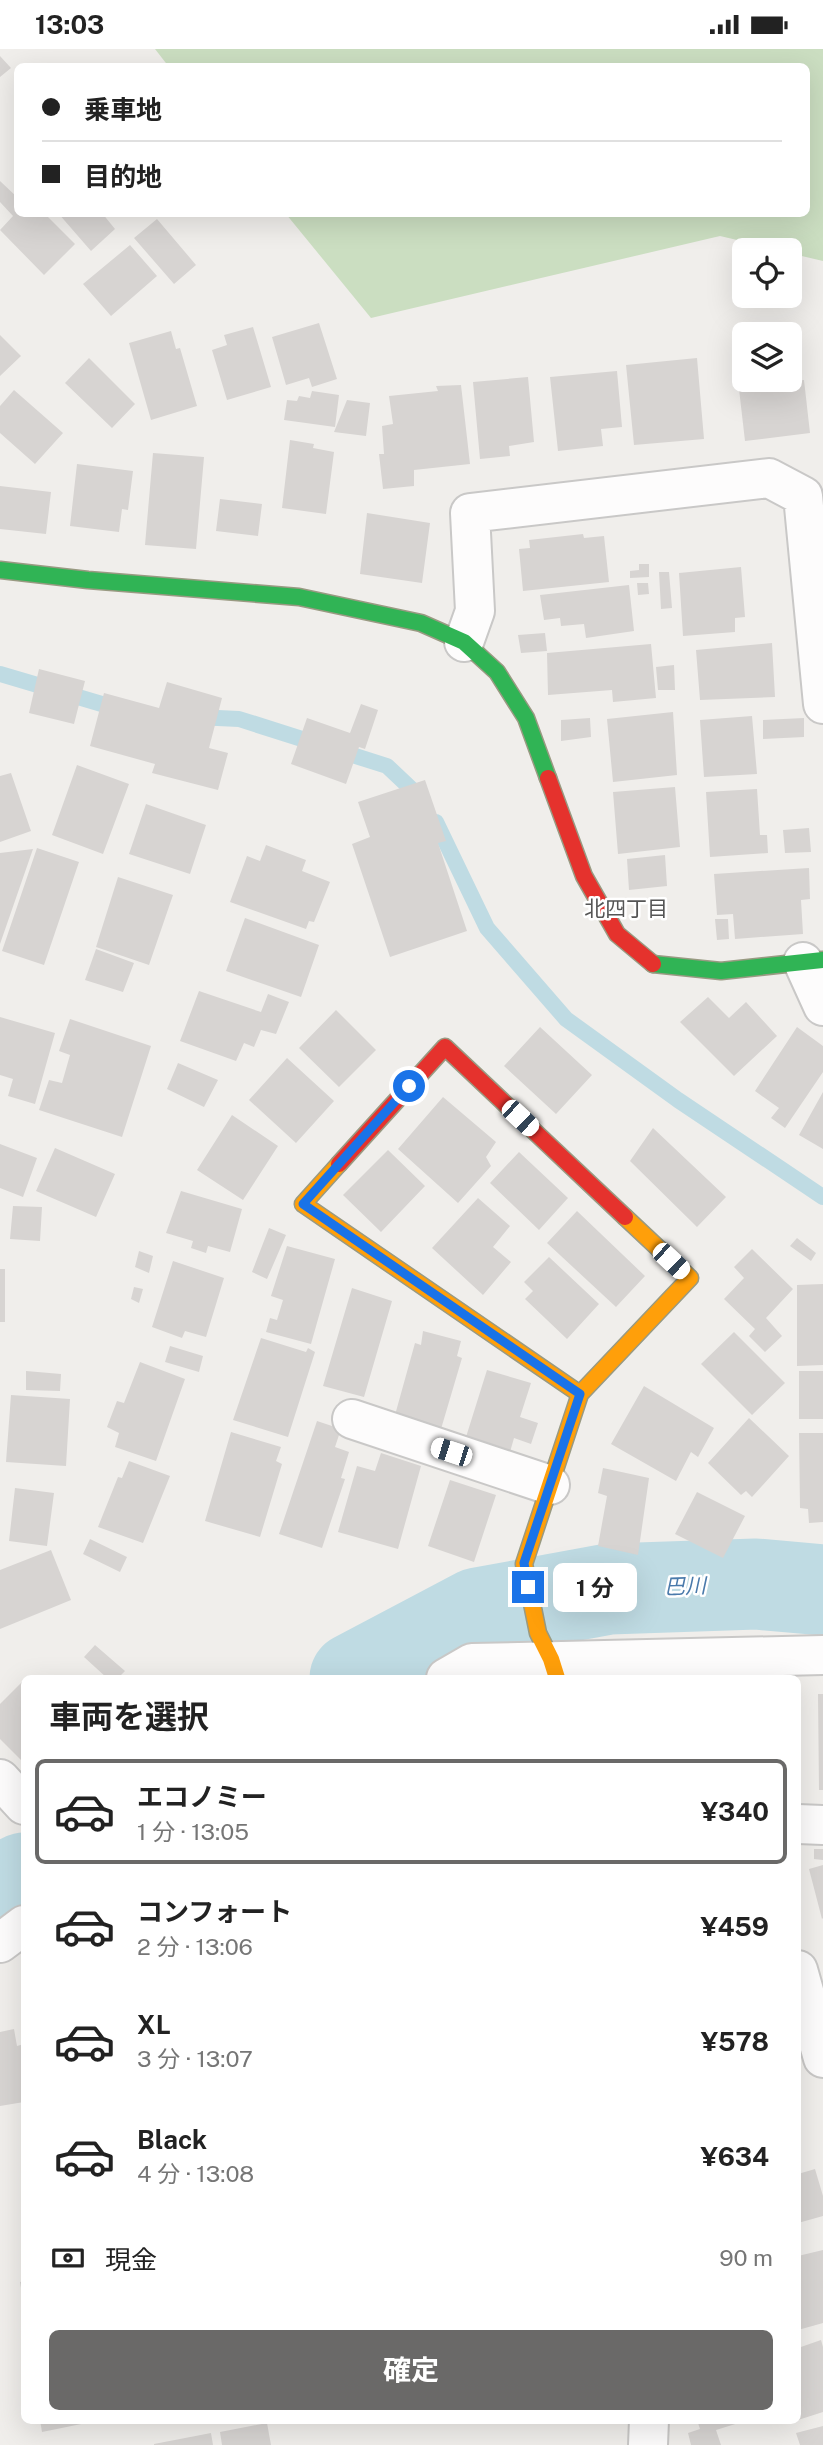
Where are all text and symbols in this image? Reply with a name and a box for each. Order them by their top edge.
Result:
text: 13:03 [35,9,104,40]
text: 乗車地 [84,94,162,125]
text: 目的地 [84,161,162,192]
map controls [732,238,802,392]
button: locate [732,238,802,308]
button: layers [732,322,802,392]
district label: 北四丁目 [584,896,668,921]
route start [393,1070,425,1102]
car [498,1096,543,1140]
car [649,1239,694,1283]
car [428,1436,475,1468]
callout: 1 分 [552,1563,636,1611]
route end [512,1571,544,1603]
water label: 巴川 [664,1573,708,1599]
text: 1 分 [576,1574,614,1601]
text: 車両を選択 [49,1698,209,1735]
icon: car [53,1780,116,1843]
text: エコノミー [137,1781,267,1812]
text: ¥340 [701,1796,769,1827]
text: 1 分 · 13:05 [137,1818,249,1845]
icon: car [53,1895,116,1958]
text: コンフォート [137,1896,292,1927]
text: ¥459 [700,1911,769,1942]
text: 2 分 · 13:06 [137,1933,253,1960]
text: XL [137,2009,171,2040]
icon: car [53,2010,116,2073]
text: ¥578 [701,2026,769,2057]
text: 3 分 · 13:07 [137,2045,253,2072]
text: Black [137,2124,207,2155]
icon: car [53,2125,116,2188]
text: ¥634 [701,2141,769,2172]
text: 4 分 · 13:08 [137,2160,254,2187]
icon: cash [49,2239,87,2277]
text: 現金 [105,2244,157,2275]
text: 90 m [719,2244,773,2271]
button: 確定 [49,2330,773,2410]

